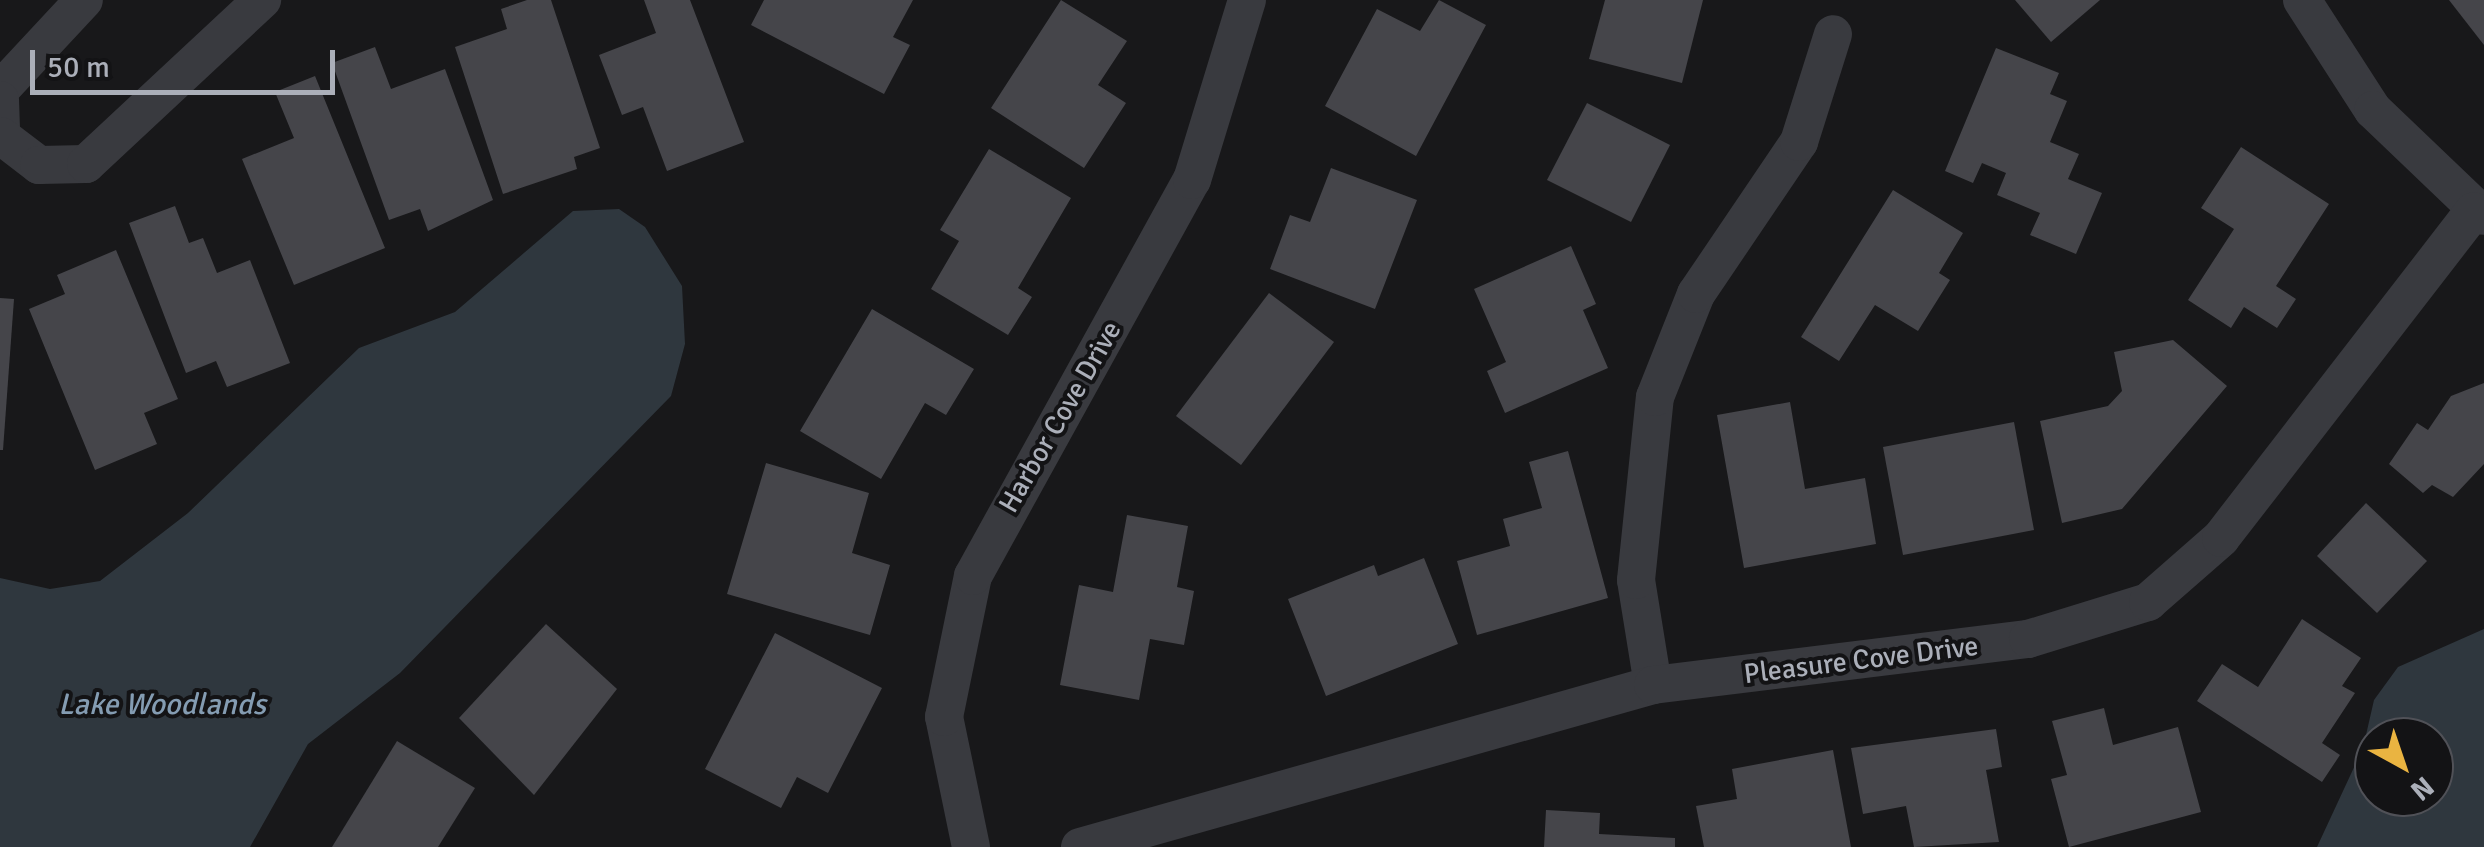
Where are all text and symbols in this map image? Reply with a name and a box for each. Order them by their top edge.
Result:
scale bar [35,30,340,92]
text: 50 m [47,49,110,86]
street label: Harbor Cove Drive [992,315,1128,519]
street label: Pleasure Cove Drive [1742,629,1980,691]
water label: Lake Woodlands [58,687,266,723]
north arrow [2354,717,2454,817]
text: N [2404,769,2440,808]

